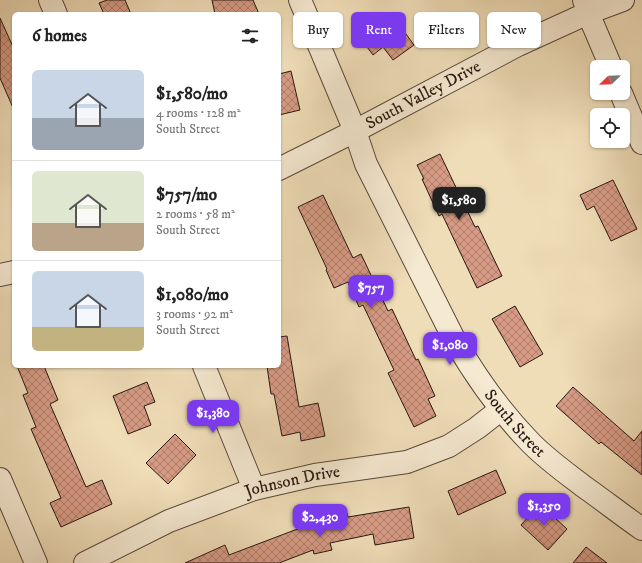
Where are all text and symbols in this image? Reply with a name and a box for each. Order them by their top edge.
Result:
chip: Buy [293,12,343,48]
chip: Rent [351,12,406,48]
chip: Filters [414,12,479,48]
chip: New [487,12,541,48]
text: 6 homes [32,25,87,47]
icon: filters [239,25,261,47]
street label: South Valley Drive [362,56,485,134]
north arrow [590,60,630,100]
map controls [590,60,630,148]
text: $1,580/mo [156,83,228,105]
icon: home [64,86,112,134]
text: 4 rooms · 128 m² [156,105,241,121]
button: locate [590,108,630,148]
text: South Street [156,121,220,137]
text: $757/mo [156,184,217,206]
icon: home [64,187,112,235]
pin: $1,580 [426,187,492,221]
text: $1,580 [441,192,477,208]
text: 2 rooms · 58 m² [156,206,235,222]
text: South Street [156,222,220,238]
pin: $757 [347,275,395,309]
text: $757 [357,280,385,296]
text: $1,080/mo [156,284,229,306]
icon: home [64,287,112,335]
text: 3 rooms · 92 m² [156,306,233,322]
text: South Street [156,322,220,338]
pin: $1,080 [417,332,483,366]
text: $1,080 [432,337,468,353]
street label: South Street [479,385,551,463]
pin: $1,380 [180,400,246,434]
text: $1,380 [196,405,230,421]
street label: Johnson Drive [240,461,341,503]
pin: $1,350 [511,493,577,527]
text: $1,350 [527,498,561,514]
pin: $2,430 [287,504,353,538]
text: $2,430 [302,509,338,525]

